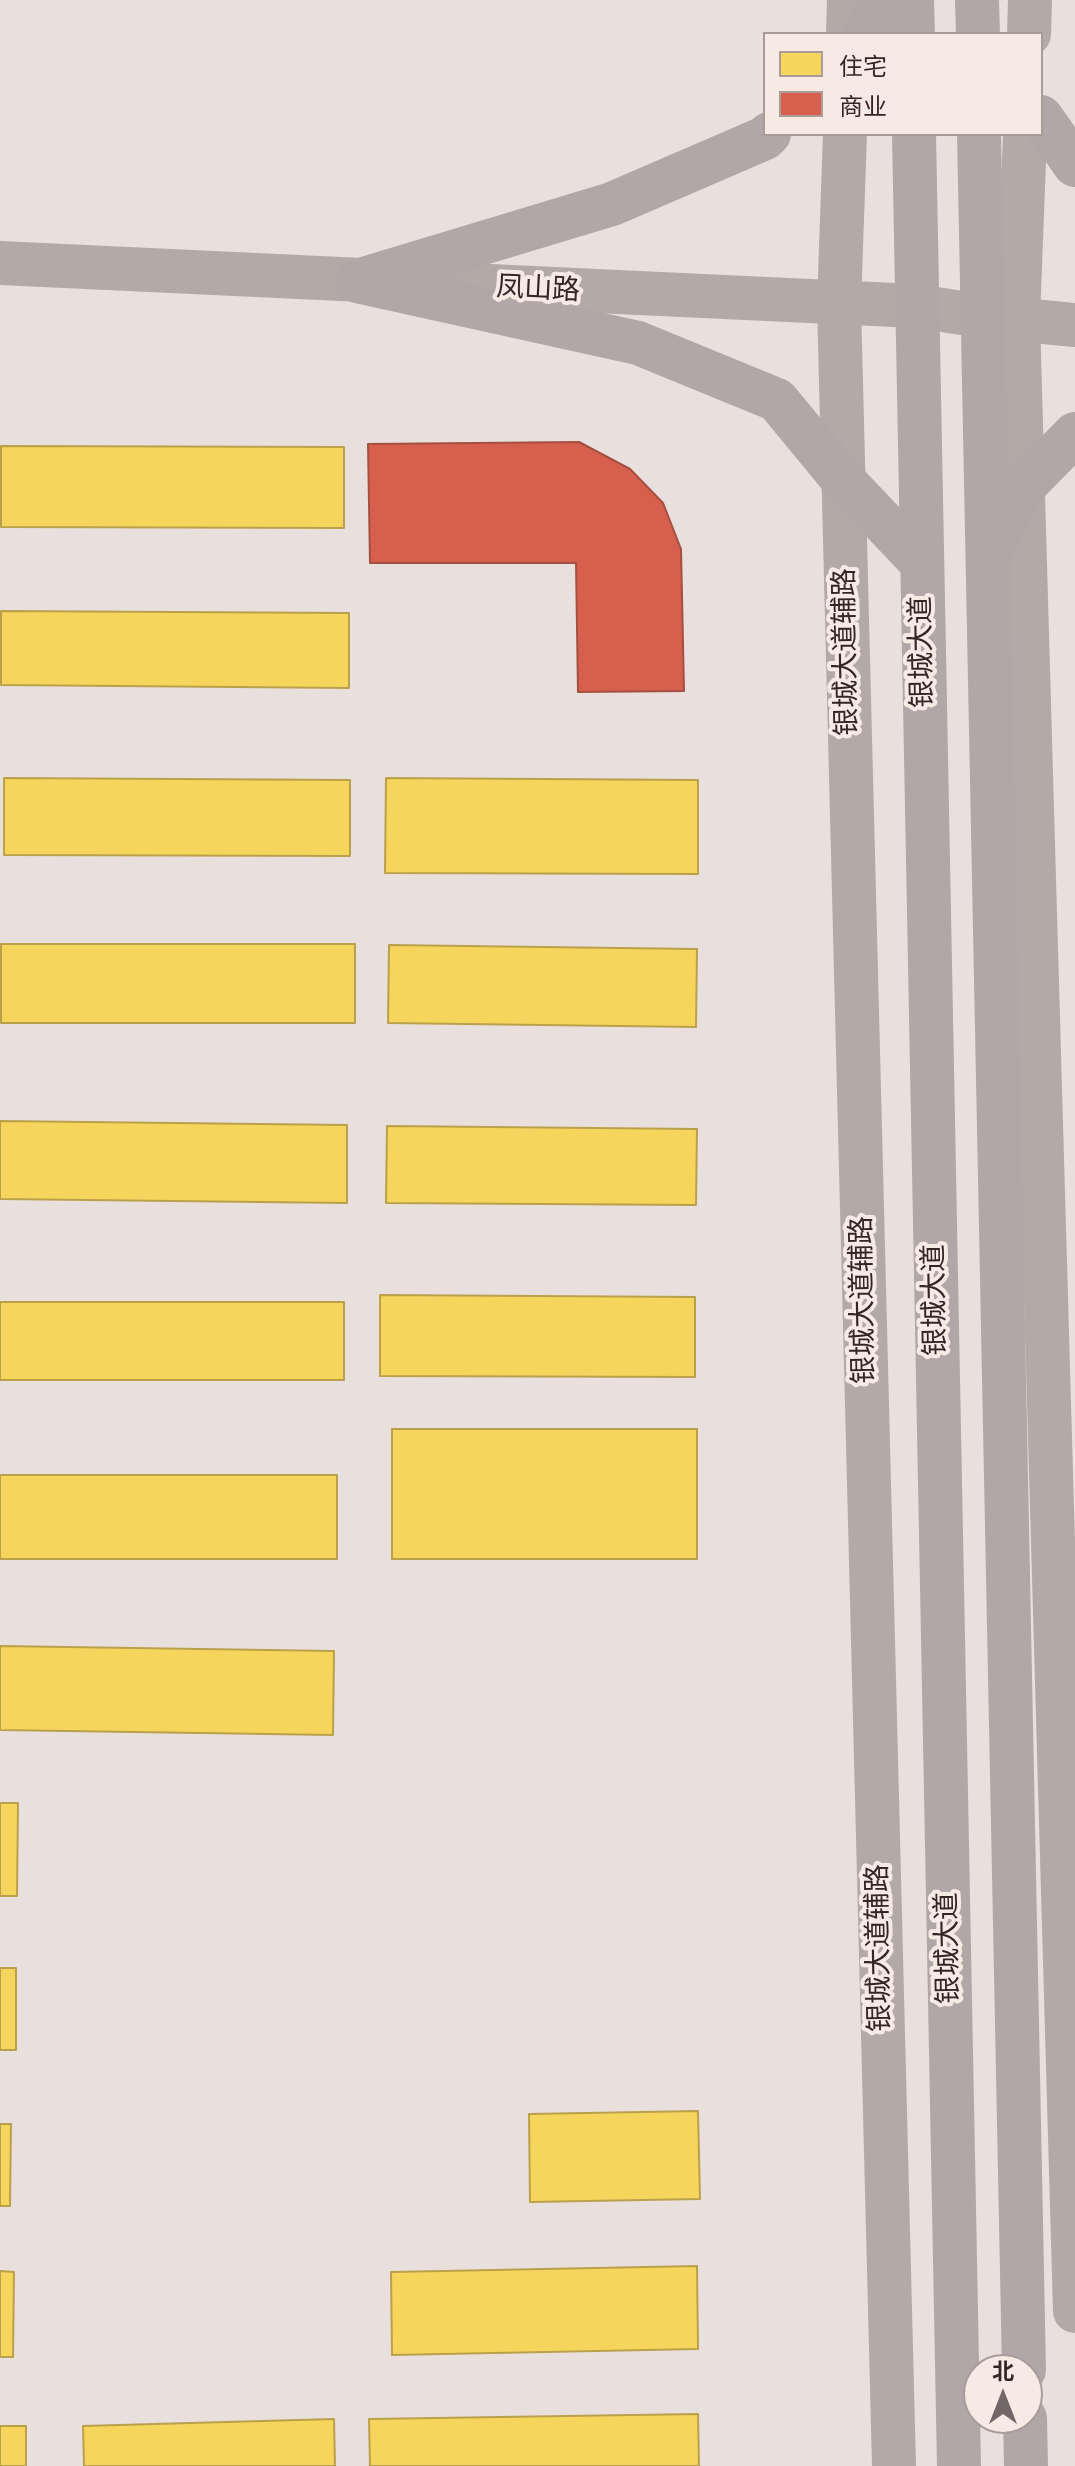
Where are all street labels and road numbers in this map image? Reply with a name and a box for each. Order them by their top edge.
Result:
street label: 凤山路 [495,271,581,309]
street label: 银城大道辅路 [829,568,865,736]
street label: 银城大道 [905,596,941,708]
street label: 银城大道辅路 [846,1216,882,1384]
street label: 银城大道 [918,1244,954,1356]
street label: 银城大道辅路 [862,1864,898,2032]
street label: 银城大道 [931,1892,967,2004]

